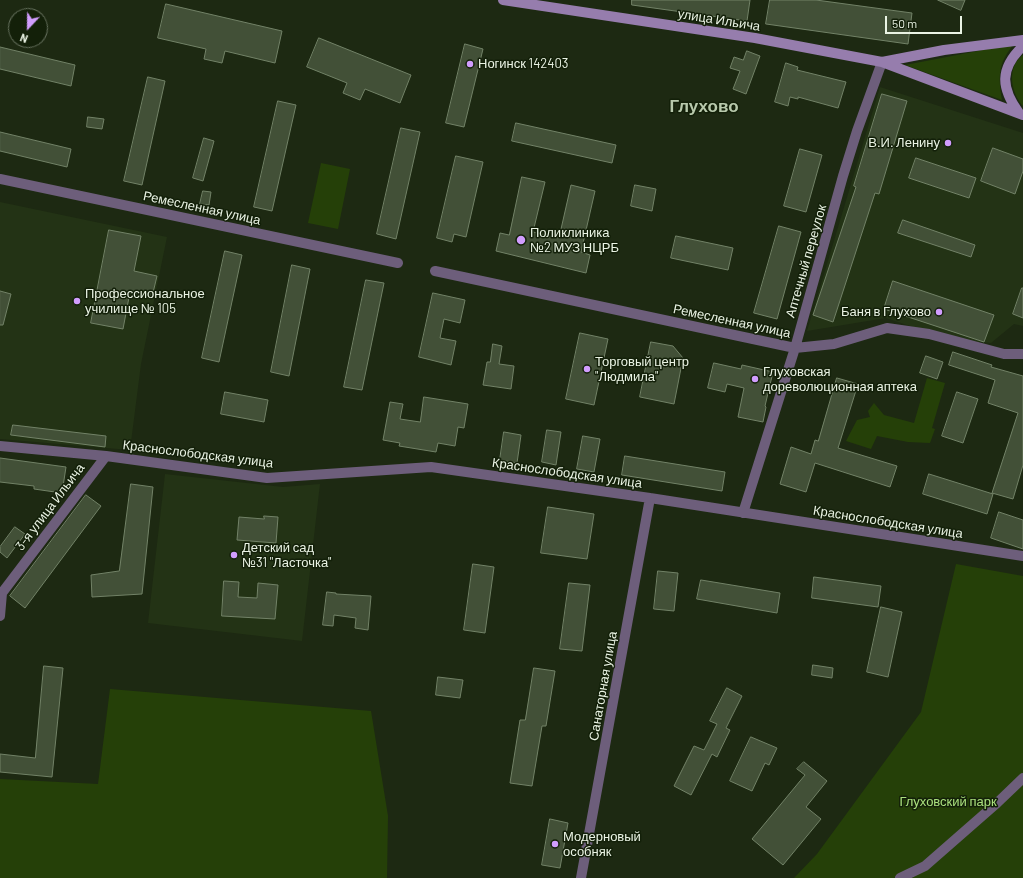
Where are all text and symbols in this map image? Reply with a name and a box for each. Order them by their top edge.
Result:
street label: улица Ильича [677,6,761,34]
north arrow [8,8,48,48]
scale bar [887,8,964,34]
text: 50 m [892,16,917,30]
text: N [18,31,30,46]
place label: Ногинск 142403 [478,56,568,72]
marker: Ногинск 142403 [465,59,475,69]
district label: Глухово [669,96,739,116]
place label: В.И. Ленину [868,135,940,151]
marker: В.И. Ленину [943,138,953,148]
street label: Ремесленная улица [142,188,262,228]
street label: Аптечный переулок [782,203,830,319]
place label: Поликлиника №2 МУЗ НЦРБ [530,225,619,256]
marker: Поликлиника №2 МУЗ НЦРБ [515,234,527,246]
place label: Профессиональное училище № 105 [85,286,205,317]
marker: Профессиональное училище № 105 [72,296,82,306]
street label: Ремесленная улица [672,301,792,341]
place label: Баня в Глухово [841,304,931,320]
marker: Баня в Глухово [934,307,944,317]
place label: Торговый центр "Людмила" [595,354,689,385]
marker: Торговый центр "Людмила" [582,364,592,374]
place label: Глуховская дореволюционная аптека [763,364,917,395]
marker: Глуховская дореволюционная аптека [750,374,760,384]
street label: Краснослободская улица [122,437,274,471]
street label: Краснослободская улица [491,455,643,491]
street label: 3-я улица Ильича [12,460,88,554]
street label: Краснослободская улица [812,502,964,542]
place label: Детский сад №31 "Ласточка" [242,540,332,571]
marker: Детский сад №31 "Ласточка" [229,550,239,560]
street label: Санаторная улица [586,630,620,742]
park label: Глуховский парк [899,794,997,810]
place label: Модерновый особняк [563,829,641,860]
marker: Модерновый особняк [550,839,560,849]

